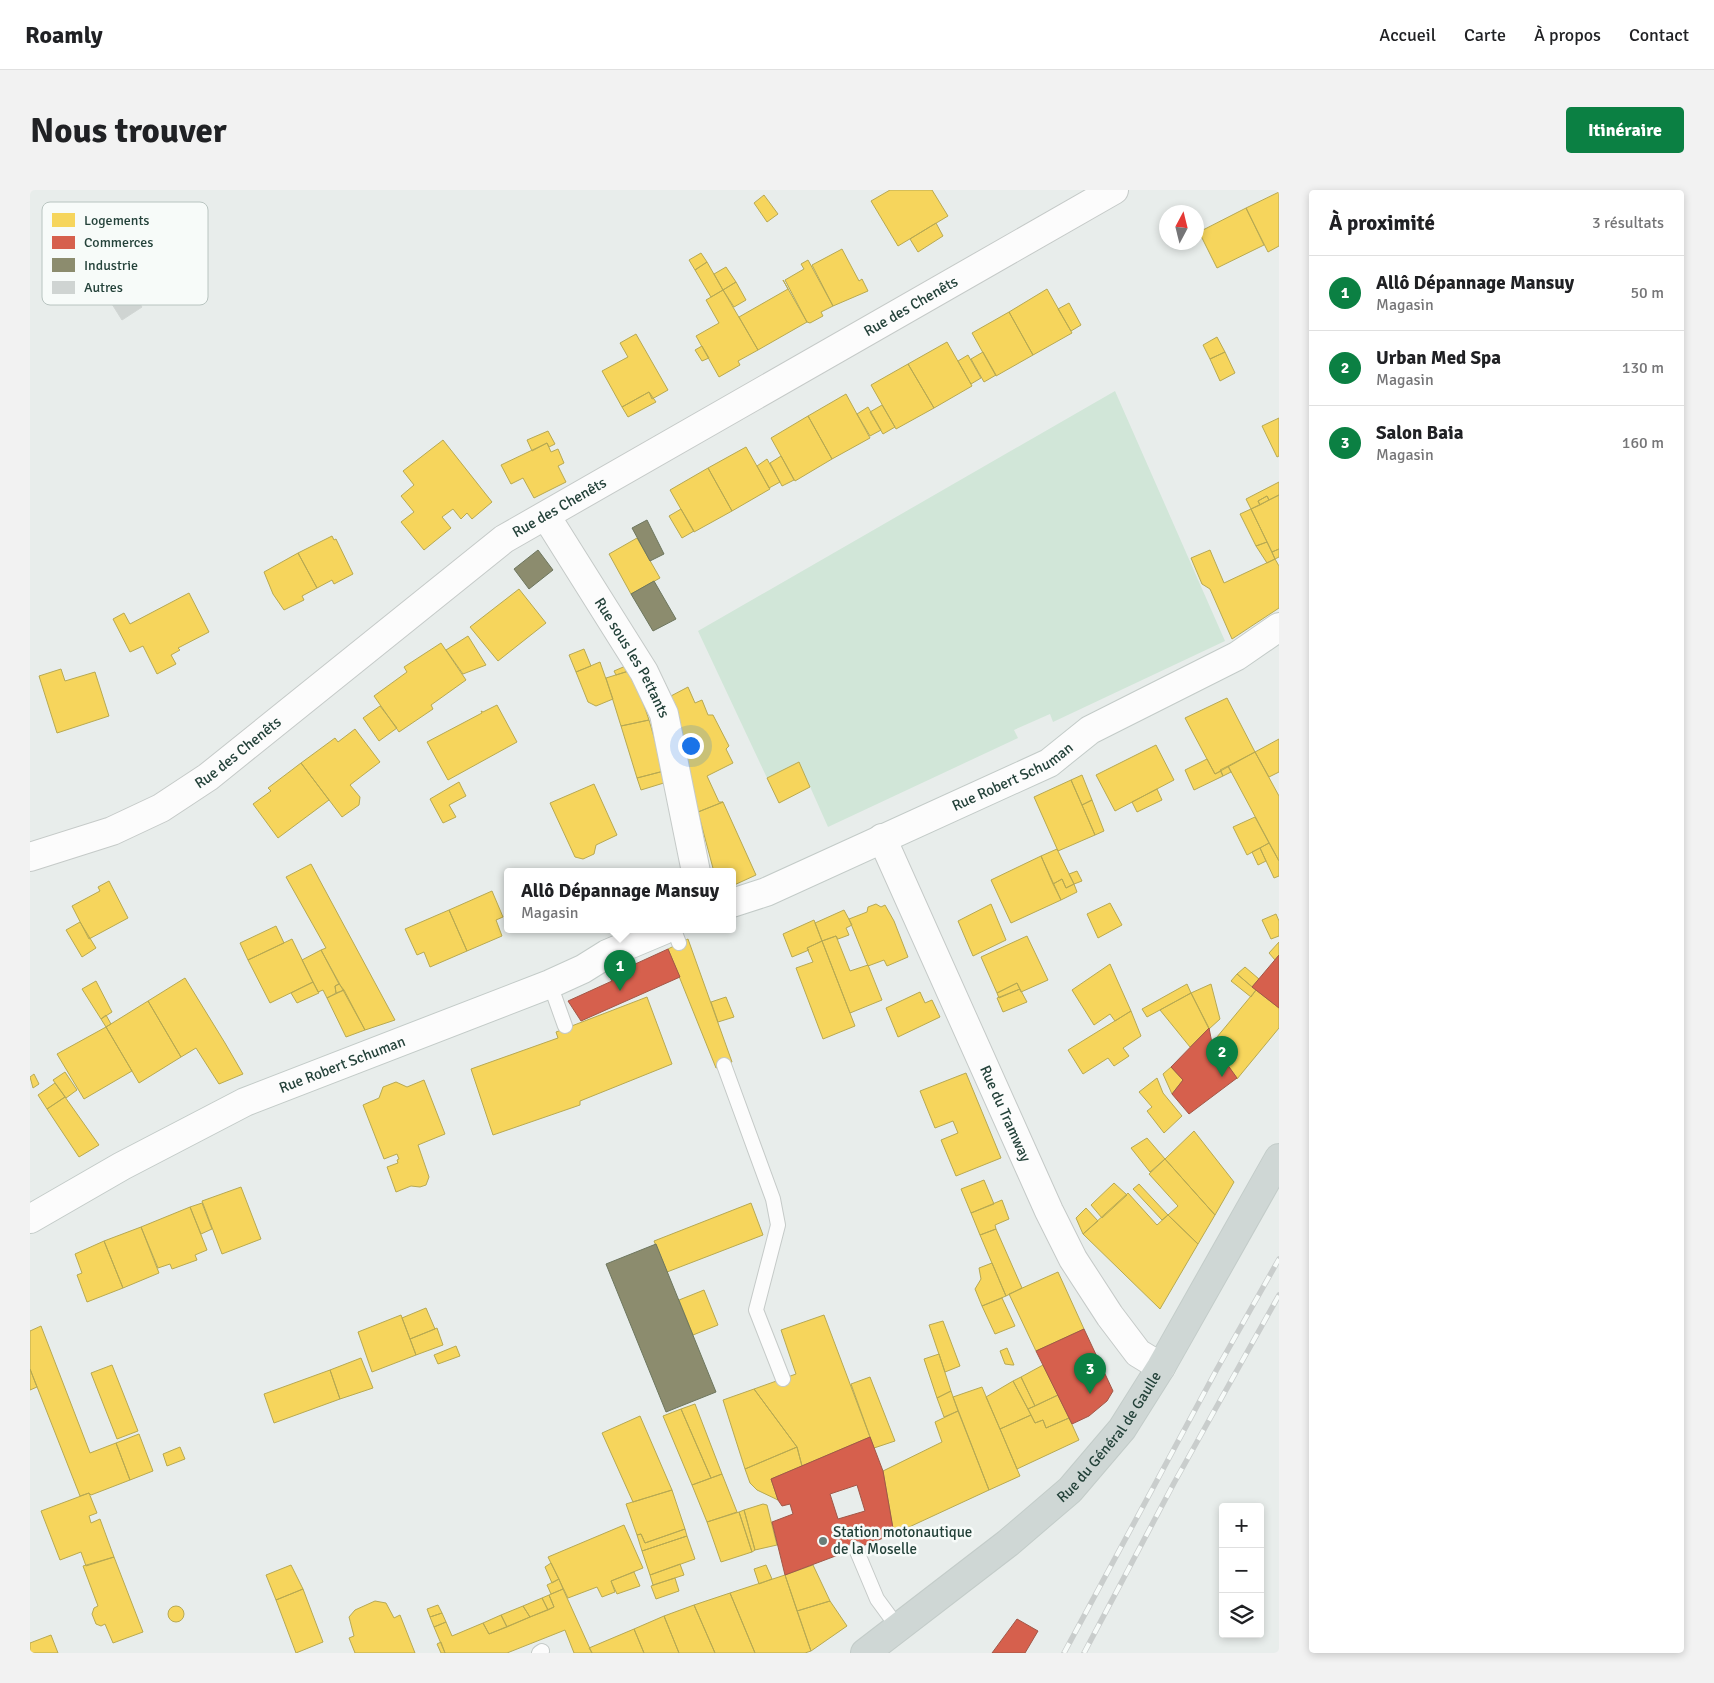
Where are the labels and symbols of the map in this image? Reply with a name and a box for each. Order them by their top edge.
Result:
legend [42,202,208,305]
north arrow [1159,205,1204,250]
text: Logements [84,212,149,229]
text: Commerces [84,234,154,251]
text: Industrie [84,257,138,274]
street label: Rue des Chenêts [861,272,961,340]
text: Autres [84,279,123,296]
street label: Rue des Chenêts [509,473,610,541]
street label: Rue sous les Pettants [591,594,674,721]
street label: Rue des Chenêts [191,713,285,792]
your location [678,733,704,759]
street label: Rue Robert Schuman [949,738,1077,815]
pin: 1 [604,950,636,991]
street label: Rue Robert Schuman [277,1032,408,1097]
pin: 2 [1206,1036,1238,1077]
street label: Rue du Tramway [976,1063,1035,1165]
pin: 3 [1074,1353,1106,1394]
street label: Rue du Général de Gaulle [1053,1368,1165,1506]
place label: Station motonautique de la Moselle [833,1523,972,1558]
marker: Station motonautique de la Moselle [817,1535,829,1547]

